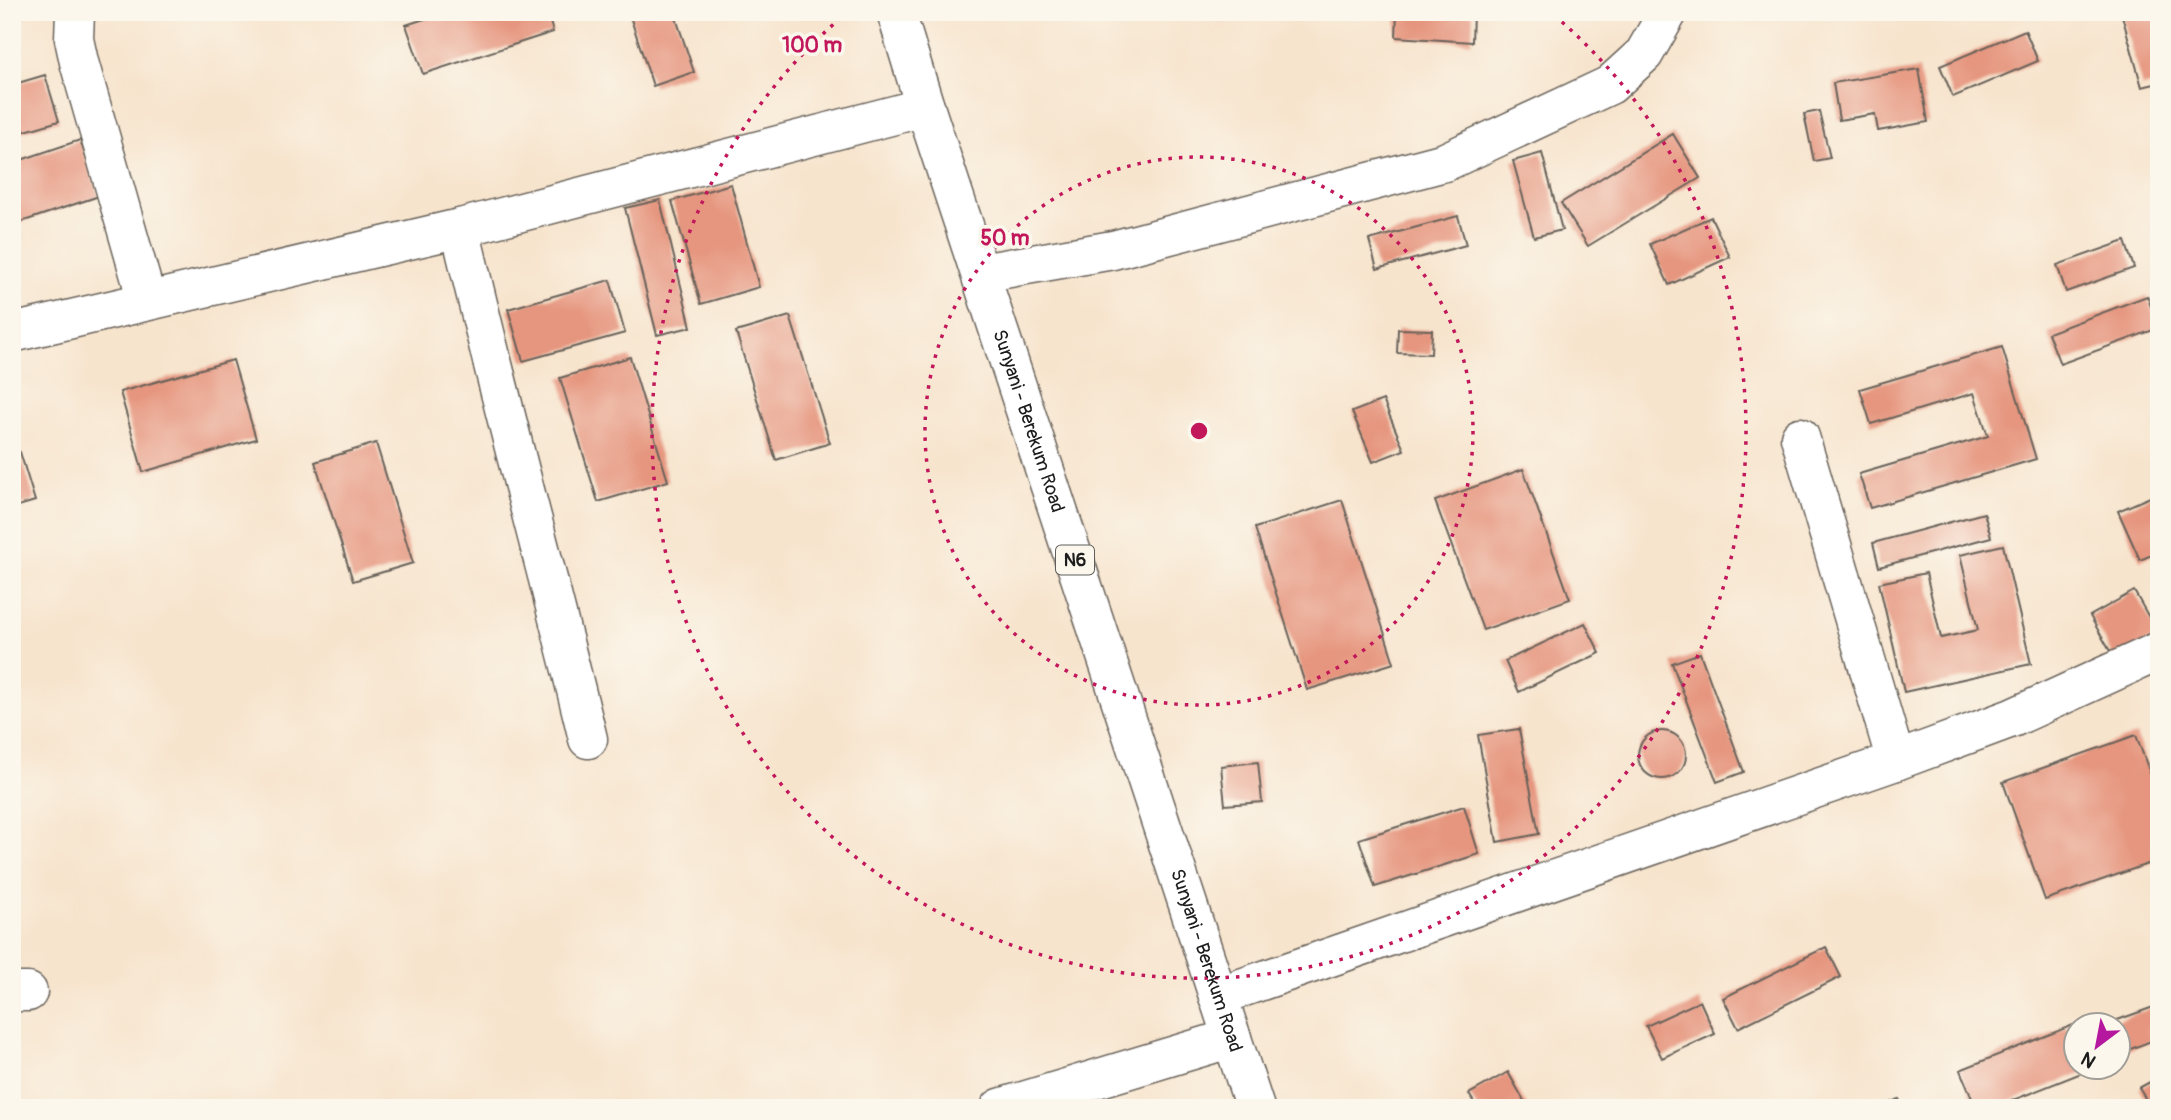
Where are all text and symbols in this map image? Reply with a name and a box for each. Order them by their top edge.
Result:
text: 100 m [782,32,842,59]
text: 50 m [981,225,1030,252]
street label: Sunyani - Berekum Road [987,327,1070,516]
centre of rings [1187,419,1211,443]
road number: N6 [1056,546,1094,574]
street label: Sunyani - Berekum Road [1165,866,1248,1055]
north arrow [2062,1012,2132,1082]
text: N [2077,1046,2100,1073]

